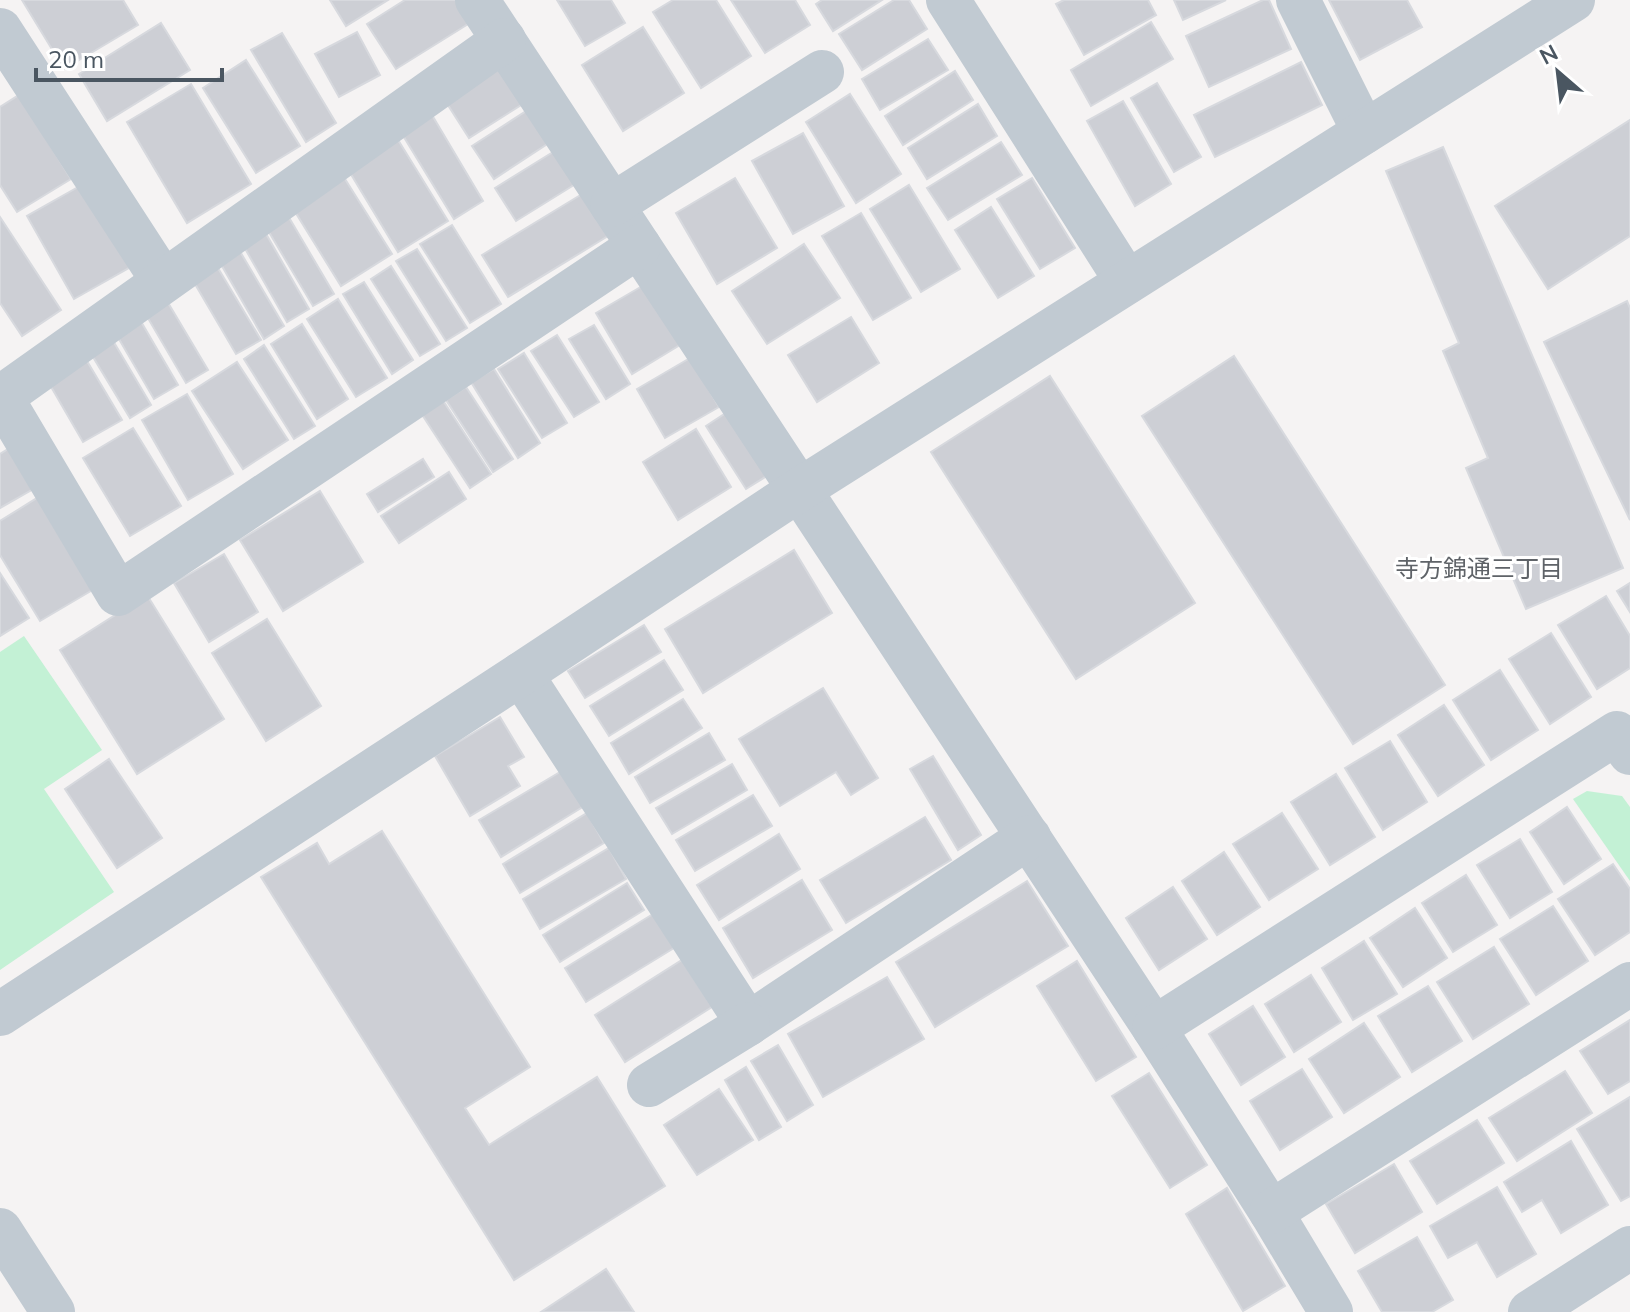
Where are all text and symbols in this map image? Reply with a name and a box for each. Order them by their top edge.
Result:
scale bar [36,32,222,82]
north arrow [1518,32,1598,112]
text: N [1535,38,1563,71]
text: 20 m [48,44,104,74]
district label: 寺方錦通三丁目 [1395,553,1563,583]

